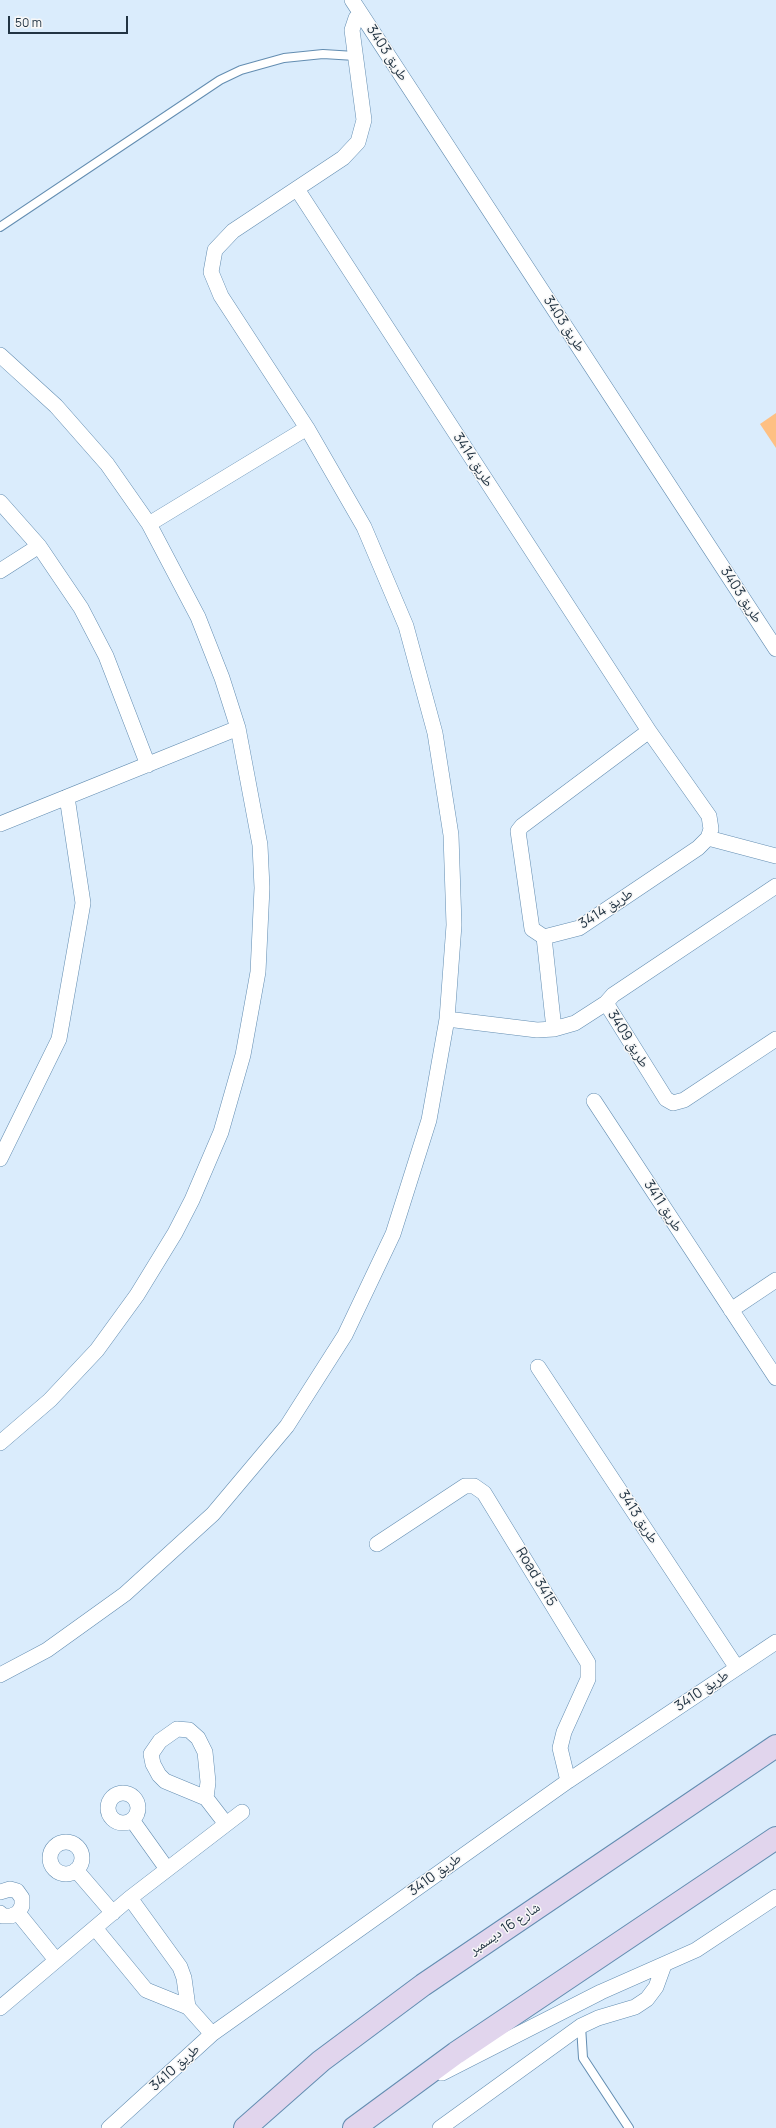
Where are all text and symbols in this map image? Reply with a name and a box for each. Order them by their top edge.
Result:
scale bar [10,8,130,34]
text: 50 m [15,14,42,31]
street label: طريق 3403 [363,22,411,84]
street label: طريق 3403 [540,293,588,355]
street label: طريق 3414 [449,430,497,490]
street label: طريق 3403 [717,564,765,626]
street label: طريق 3414 [576,885,636,933]
street label: طريق 3409 [604,1007,652,1071]
street label: طريق 3411 [640,1177,686,1235]
street label: طريق 3413 [614,1487,662,1547]
street label: Road 3415 [512,1545,560,1609]
street label: طريق 3410 [672,1667,732,1715]
street label: طريق 3410 [405,1850,465,1900]
street label: شارع 16 ديسمبر [466,1899,544,1959]
street label: طريق 3410 [147,2041,203,2095]

